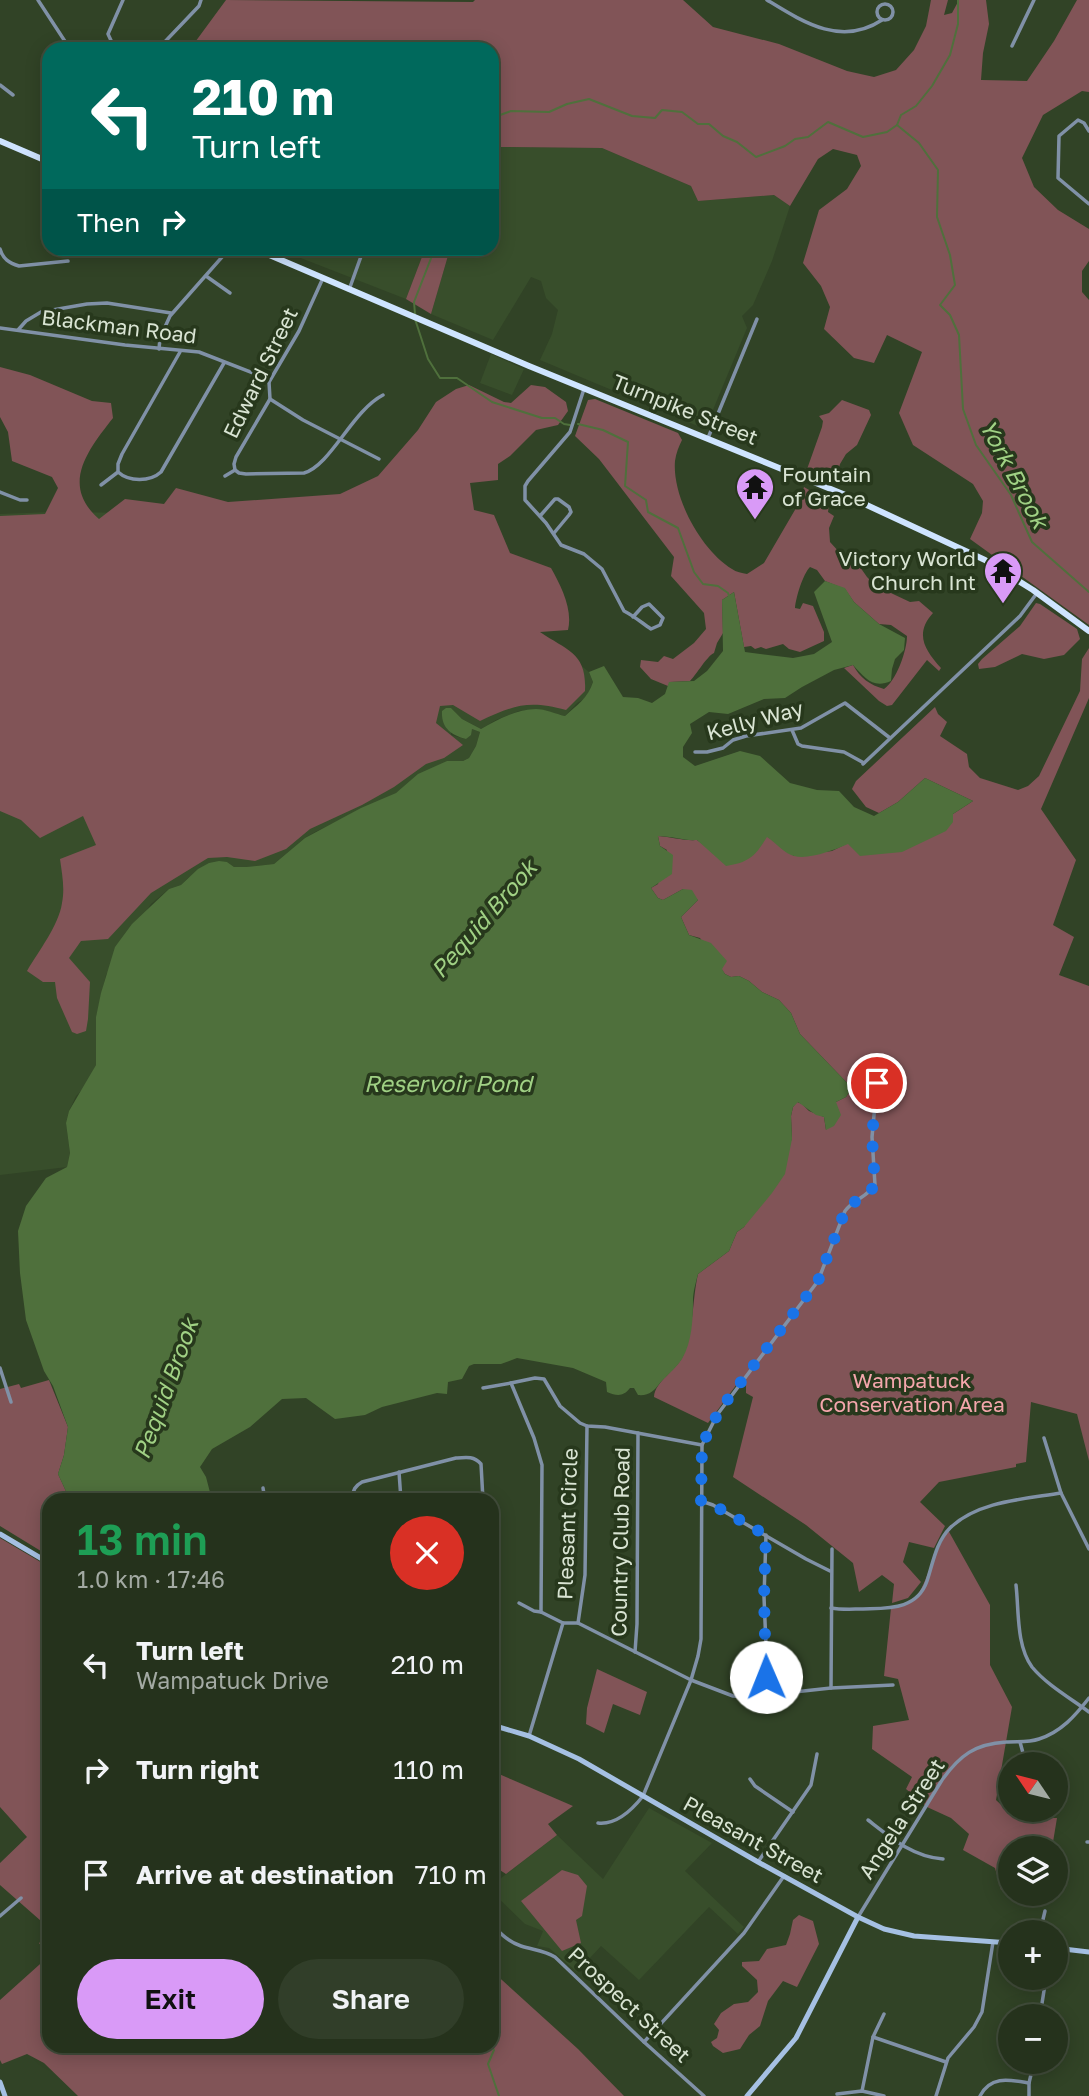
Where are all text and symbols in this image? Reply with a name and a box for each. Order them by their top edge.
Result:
text: 210 m [192,67,334,126]
icon: left [77,70,168,161]
text: Turn left [192,127,321,165]
icon: right [154,203,192,241]
text: Then [77,207,140,238]
street label: Edward Street [217,303,303,442]
street label: Blackman Road [40,304,198,348]
street label: Turnpike Street [609,368,762,450]
water label: York Brook [975,414,1056,534]
place label: Fountain of Grace [782,461,871,511]
temple icon: Fountain of Grace [734,466,776,521]
place label: Victory World Church Int [838,545,976,595]
temple icon: Victory World Church Int [982,550,1024,605]
street label: Kelly Way [704,695,806,745]
water label: Pequid Brook [424,852,543,983]
pin [847,1053,907,1113]
icon: arrive [858,1064,896,1102]
water label: Reservoir Pond [364,1069,535,1097]
water label: Pequid Brook [127,1313,204,1463]
park label: Wampatuck Conservation Area [819,1367,1005,1417]
street label: Country Club Road [605,1447,635,1637]
street label: Pleasant Circle [551,1448,583,1600]
text: 13 min [77,1514,208,1564]
button: close [390,1516,464,1590]
text: 1.0 km · 17:46 [77,1565,225,1593]
text: Turn left [136,1635,244,1666]
position arrow [729,1640,803,1714]
icon: left [77,1646,115,1684]
text: 210 m [391,1649,464,1680]
text: Wampatuck Drive [136,1666,329,1694]
icon: right [77,1751,115,1789]
north arrow [998,1752,1068,1822]
map controls [998,1752,1068,2074]
street label: Angela Street [853,1753,950,1883]
text: Turn right [136,1754,259,1785]
text: 110 m [393,1754,464,1785]
street label: Pleasant Street [679,1790,828,1888]
button: layers [998,1836,1068,1906]
icon: arrive [77,1856,115,1894]
text: Arrive at destination [136,1859,394,1890]
text: 710 m [415,1859,487,1890]
button: + [998,1920,1068,1990]
street label: Prospect Street [563,1941,696,2068]
button: Exit [77,1959,264,2039]
button: Share [278,1959,464,2039]
button: − [998,2004,1068,2074]

